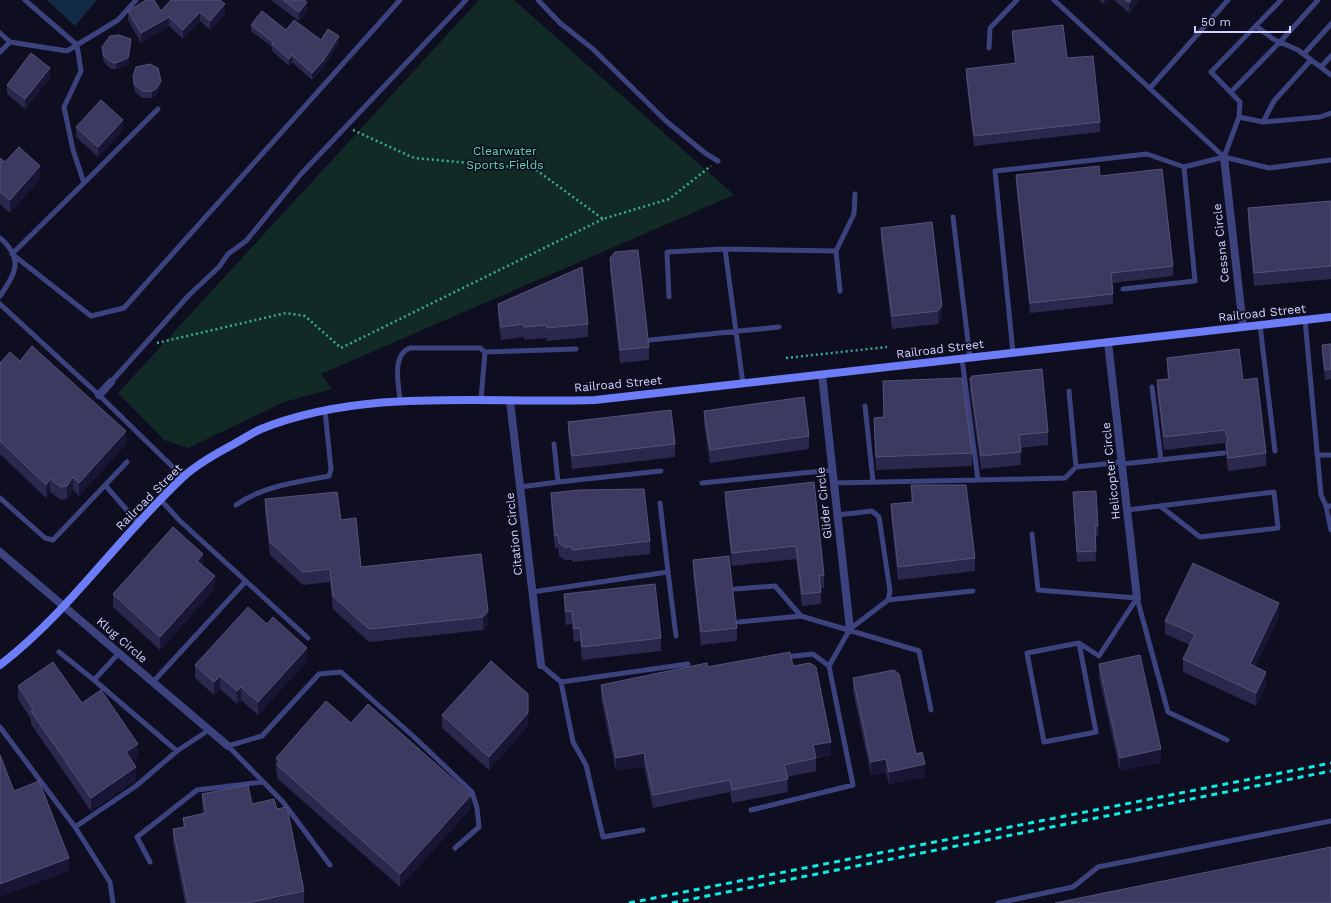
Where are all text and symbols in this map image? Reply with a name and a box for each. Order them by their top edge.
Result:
scale bar [1195,8,1290,34]
text: 50 m [1201,15,1231,29]
park label: Clearwater Sports Fields [466,144,544,172]
street label: Cessna Circle [1210,203,1232,283]
street label: Railroad Street [1217,301,1307,325]
street label: Railroad Street [895,337,985,361]
street label: Railroad Street [574,373,662,395]
street label: Helicopter Circle [1099,421,1123,520]
street label: Railroad Street [113,461,185,533]
street label: Glider Circle [813,466,835,540]
street label: Citation Circle [503,492,525,576]
street label: Klug Circle [94,614,150,666]

